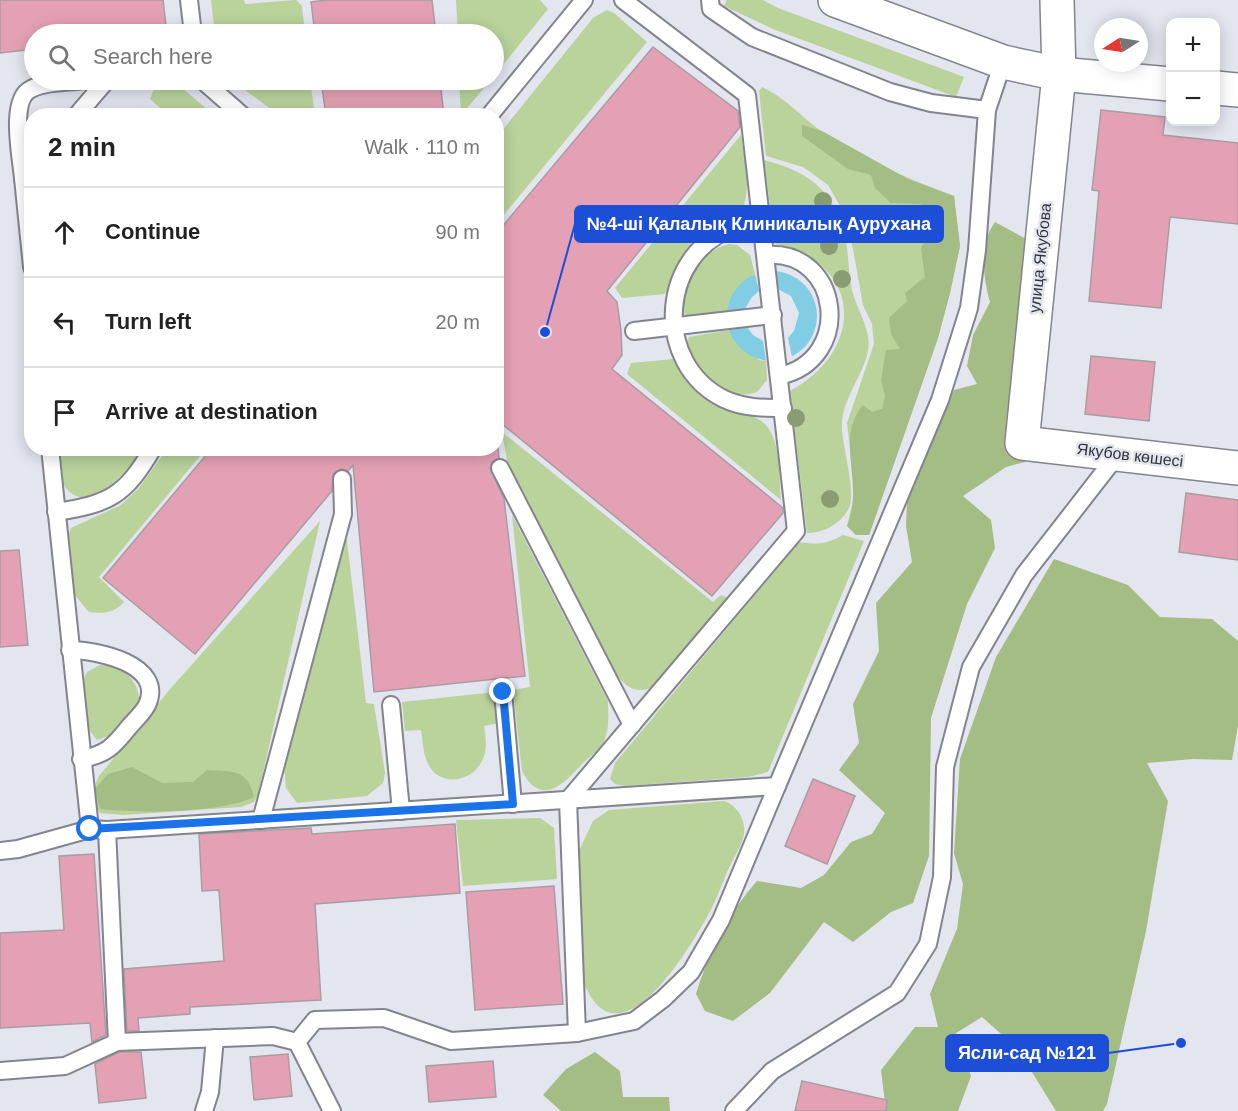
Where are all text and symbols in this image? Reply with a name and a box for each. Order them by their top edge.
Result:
north arrow [1094,18,1148,72]
map controls [1166,18,1220,126]
button: + [1166,18,1220,72]
search box [24,24,504,90]
icon: search [45,41,78,74]
text: Search here [93,44,213,69]
button: − [1166,72,1220,126]
text: 2 min [48,132,116,162]
text: Walk · 110 m [364,136,480,158]
street label: улица Якубова [1026,202,1054,314]
callout: №4-ші Қалалық Клиникалық Аурухана [575,206,943,242]
text: №4-ші Қалалық Клиникалық Аурухана [587,214,932,234]
icon: ahead [48,216,81,249]
text: Continue [105,219,200,244]
text: 90 m [436,221,480,243]
icon: left [48,306,81,339]
text: Turn left [105,309,191,334]
text: 20 m [436,311,480,333]
icon: arrive [48,396,81,429]
text: Arrive at destination [105,399,318,424]
street label: Якубов көшесі [1076,440,1184,470]
route end [489,678,515,704]
route start [76,815,102,841]
callout: Ясли-сад №121 [946,1035,1108,1071]
text: Ясли-сад №121 [958,1043,1096,1063]

